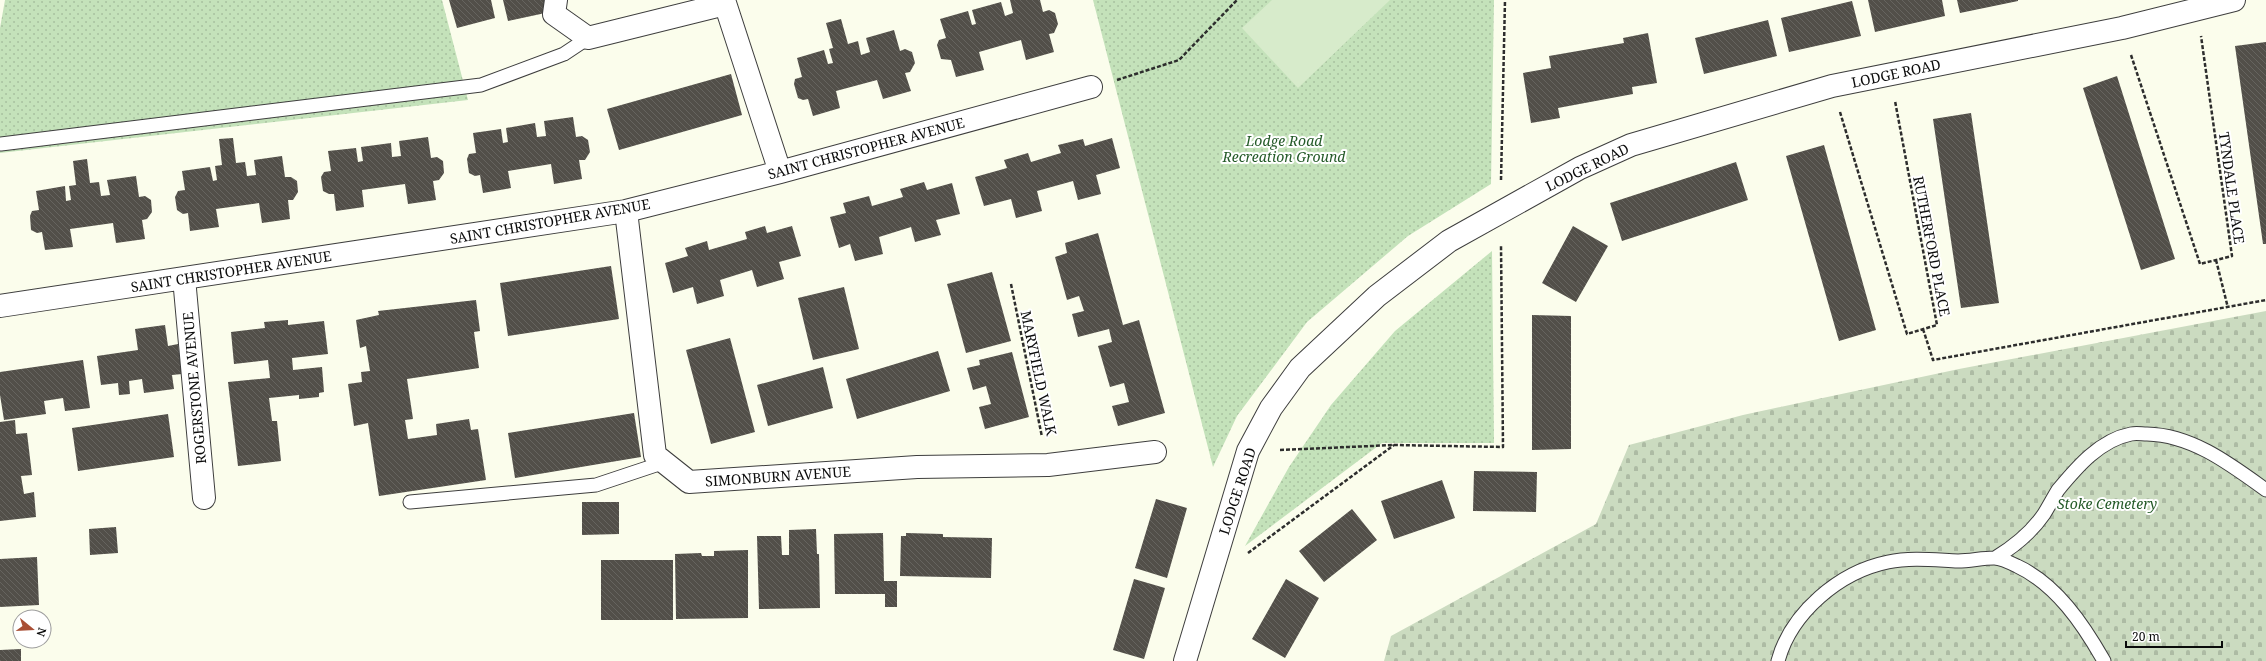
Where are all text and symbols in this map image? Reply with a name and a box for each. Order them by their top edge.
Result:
street label: LODGE ROAD [1850,54,1942,92]
street label: SAINT CHRISTOPHER AVENUE [766,113,967,183]
park label: Lodge Road Recreation Ground [1222,131,1346,166]
street label: TYNDALE PLACE [2215,131,2249,246]
street label: LODGE ROAD [1542,139,1632,195]
street label: RUTHERFORD PLACE [1909,174,1955,318]
street label: SAINT CHRISTOPHER AVENUE [449,194,652,248]
street label: SAINT CHRISTOPHER AVENUE [129,246,333,296]
street label: MARYFIELD WALK [1016,309,1062,437]
street label: ROGERSTONE AVENUE [178,311,210,465]
street label: LODGE ROAD [1214,445,1260,537]
street label: SIMONBURN AVENUE [704,461,852,491]
park label: Stoke Cemetery [2057,494,2157,513]
north arrow [12,609,52,649]
scale bar [2126,623,2222,649]
text: N [33,626,50,639]
text: 20 m [2132,628,2160,645]

